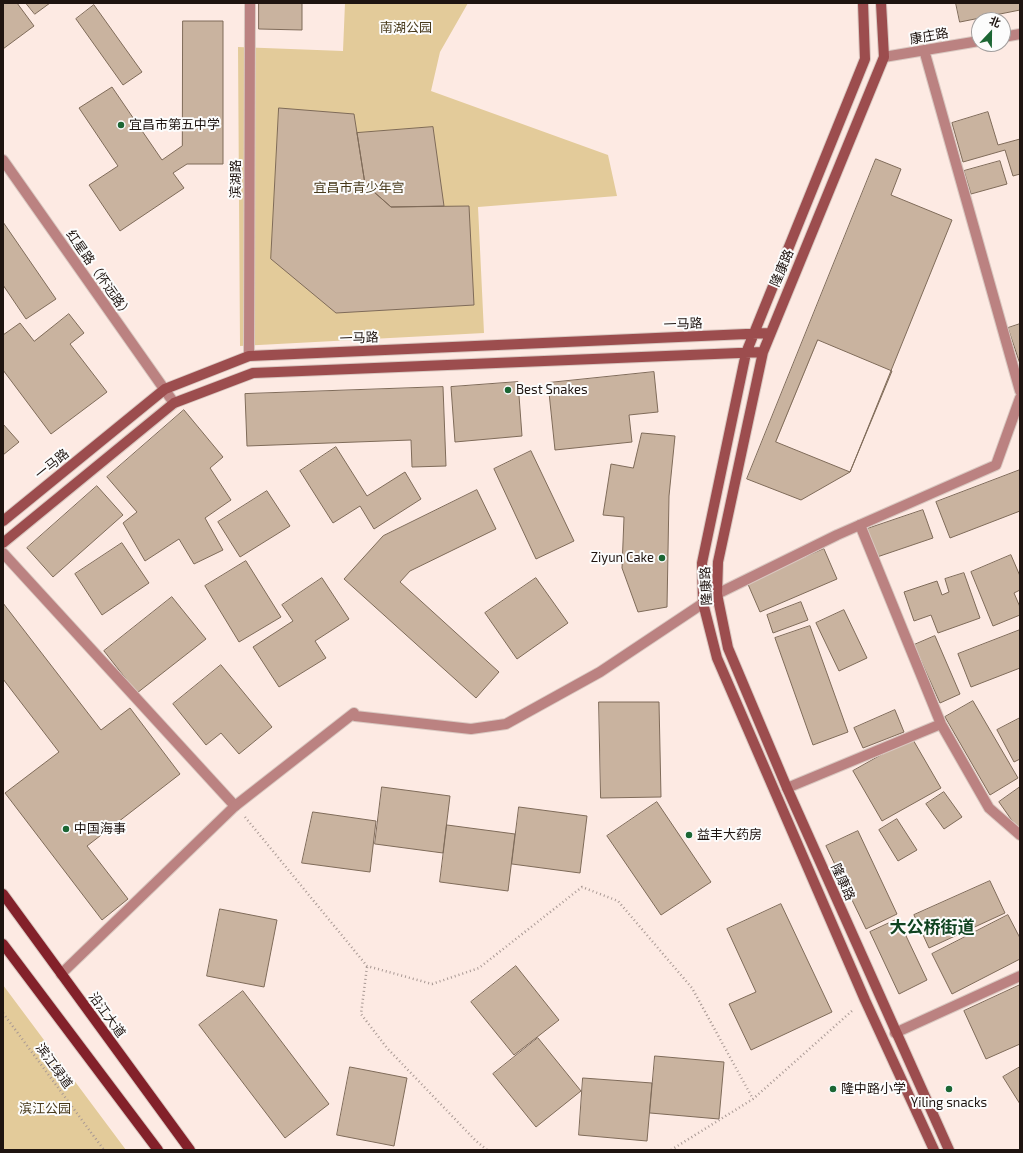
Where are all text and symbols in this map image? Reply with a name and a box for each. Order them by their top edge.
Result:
north arrow [971,12,1011,52]
text: 北 [988,13,1003,29]
park label: 南湖公园 [380,20,432,36]
street label: 康庄路 [908,25,950,47]
place label: 宜昌市第五中学 [129,117,220,133]
marker: 宜昌市第五中学 [116,120,126,130]
street label: 滨湖路 [228,160,244,198]
park label: 宜昌市青少年宫 [314,180,404,196]
street label: 红星路（怀远路） [63,227,135,321]
street label: 隆康路 [767,247,797,289]
street label: 一马路 [663,316,703,332]
street label: 一马路 [339,330,379,346]
place label: Best Snakes [516,382,587,398]
marker: Best Snakes [503,385,513,395]
street label: 一马路 [32,446,72,482]
place label: Ziyun Cake [591,550,654,566]
marker: Ziyun Cake [657,553,667,563]
street label: 隆康路 [697,566,715,606]
place label: 中国海事 [74,821,126,837]
marker: 中国海事 [61,824,71,834]
place label: 益丰大药房 [697,827,762,843]
marker: 益丰大药房 [684,830,694,840]
street label: 隆康路 [828,861,858,903]
district label: 大公桥街道 [890,917,974,937]
street label: 沿江大道 [85,989,129,1041]
street label: 滨江绿道 [32,1040,76,1092]
place label: 隆中路小学 [841,1081,906,1097]
marker: 隆中路小学 [828,1084,838,1094]
marker: Yiling snacks [944,1084,954,1094]
place label: Yiling snacks [911,1095,987,1111]
park label: 滨江公园 [19,1101,71,1117]

